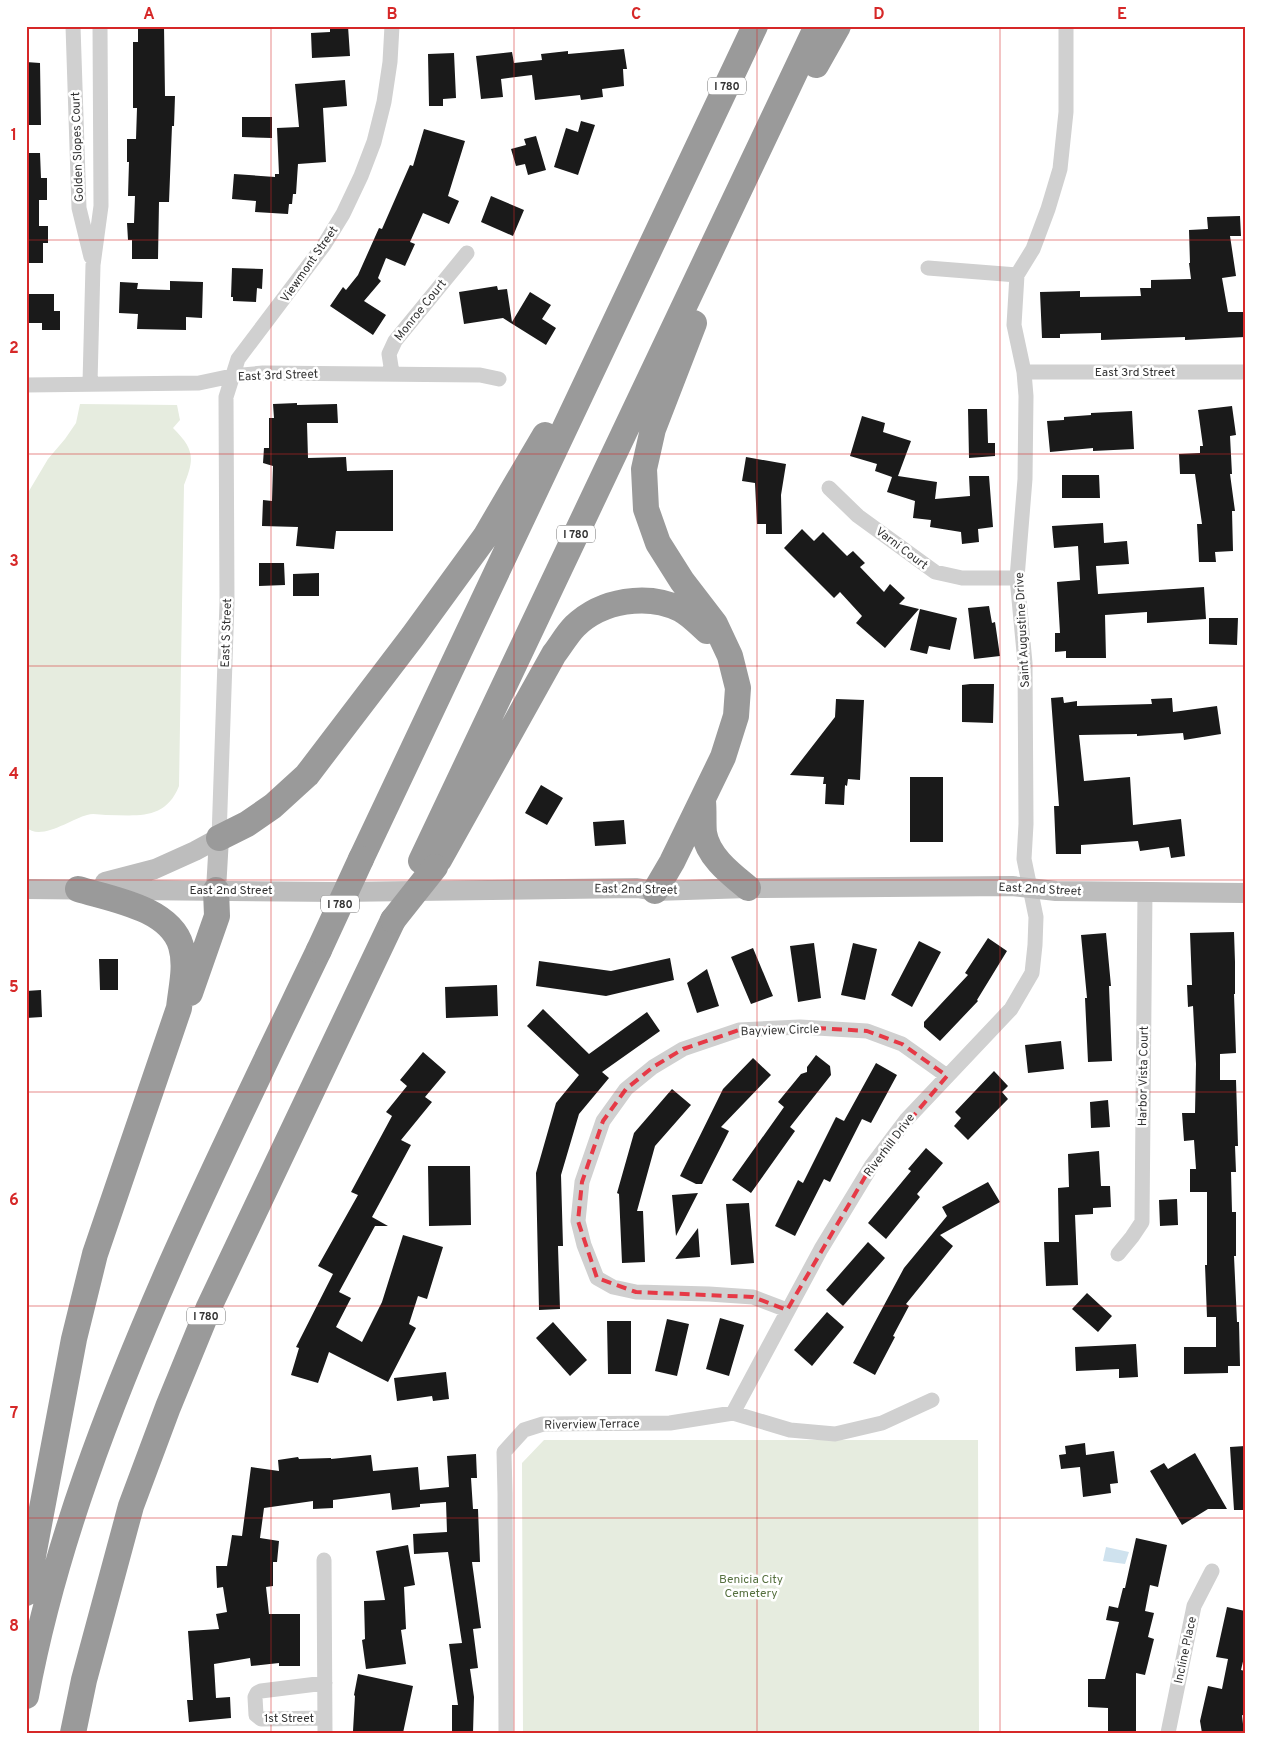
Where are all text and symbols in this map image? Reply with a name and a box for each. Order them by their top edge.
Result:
text: A [143,5,155,25]
text: B [386,5,398,25]
text: C [631,5,641,25]
text: D [873,5,885,25]
text: E [1117,5,1127,25]
road number: I 780 [708,78,746,94]
street label: Golden Slopes Court [68,91,88,202]
text: 1 [11,126,17,146]
street label: Viewmont Street [278,223,342,306]
street label: Monroe Court [391,277,450,345]
text: 2 [9,339,19,359]
street label: East 3rd Street [1095,365,1175,381]
street label: East 3rd Street [238,367,319,385]
street label: Varni Court [872,524,931,574]
road number: I 780 [557,526,595,542]
text: 3 [9,552,19,572]
street label: Saint Augustine Drive [1012,572,1034,688]
street label: East S Street [218,598,236,668]
text: 4 [9,765,19,785]
street label: East 2nd Street [998,880,1082,900]
street label: East 2nd Street [594,881,678,899]
street label: East 2nd Street [189,883,273,899]
road number: I 780 [321,896,359,912]
text: 5 [9,978,19,998]
street label: Bayview Circle [740,1022,820,1040]
street label: Harbor Vista Court [1135,1026,1153,1126]
street label: Riverhill Drive [861,1111,919,1181]
text: 6 [9,1191,19,1211]
road number: I 780 [187,1308,225,1324]
text: 7 [10,1404,18,1424]
street label: Riverview Terrace [544,1416,640,1434]
park label: Benicia City Cemetery [719,1572,783,1602]
street label: Incline Place [1171,1615,1201,1685]
text: 8 [9,1617,19,1637]
street label: 1st Street [264,1711,314,1727]

